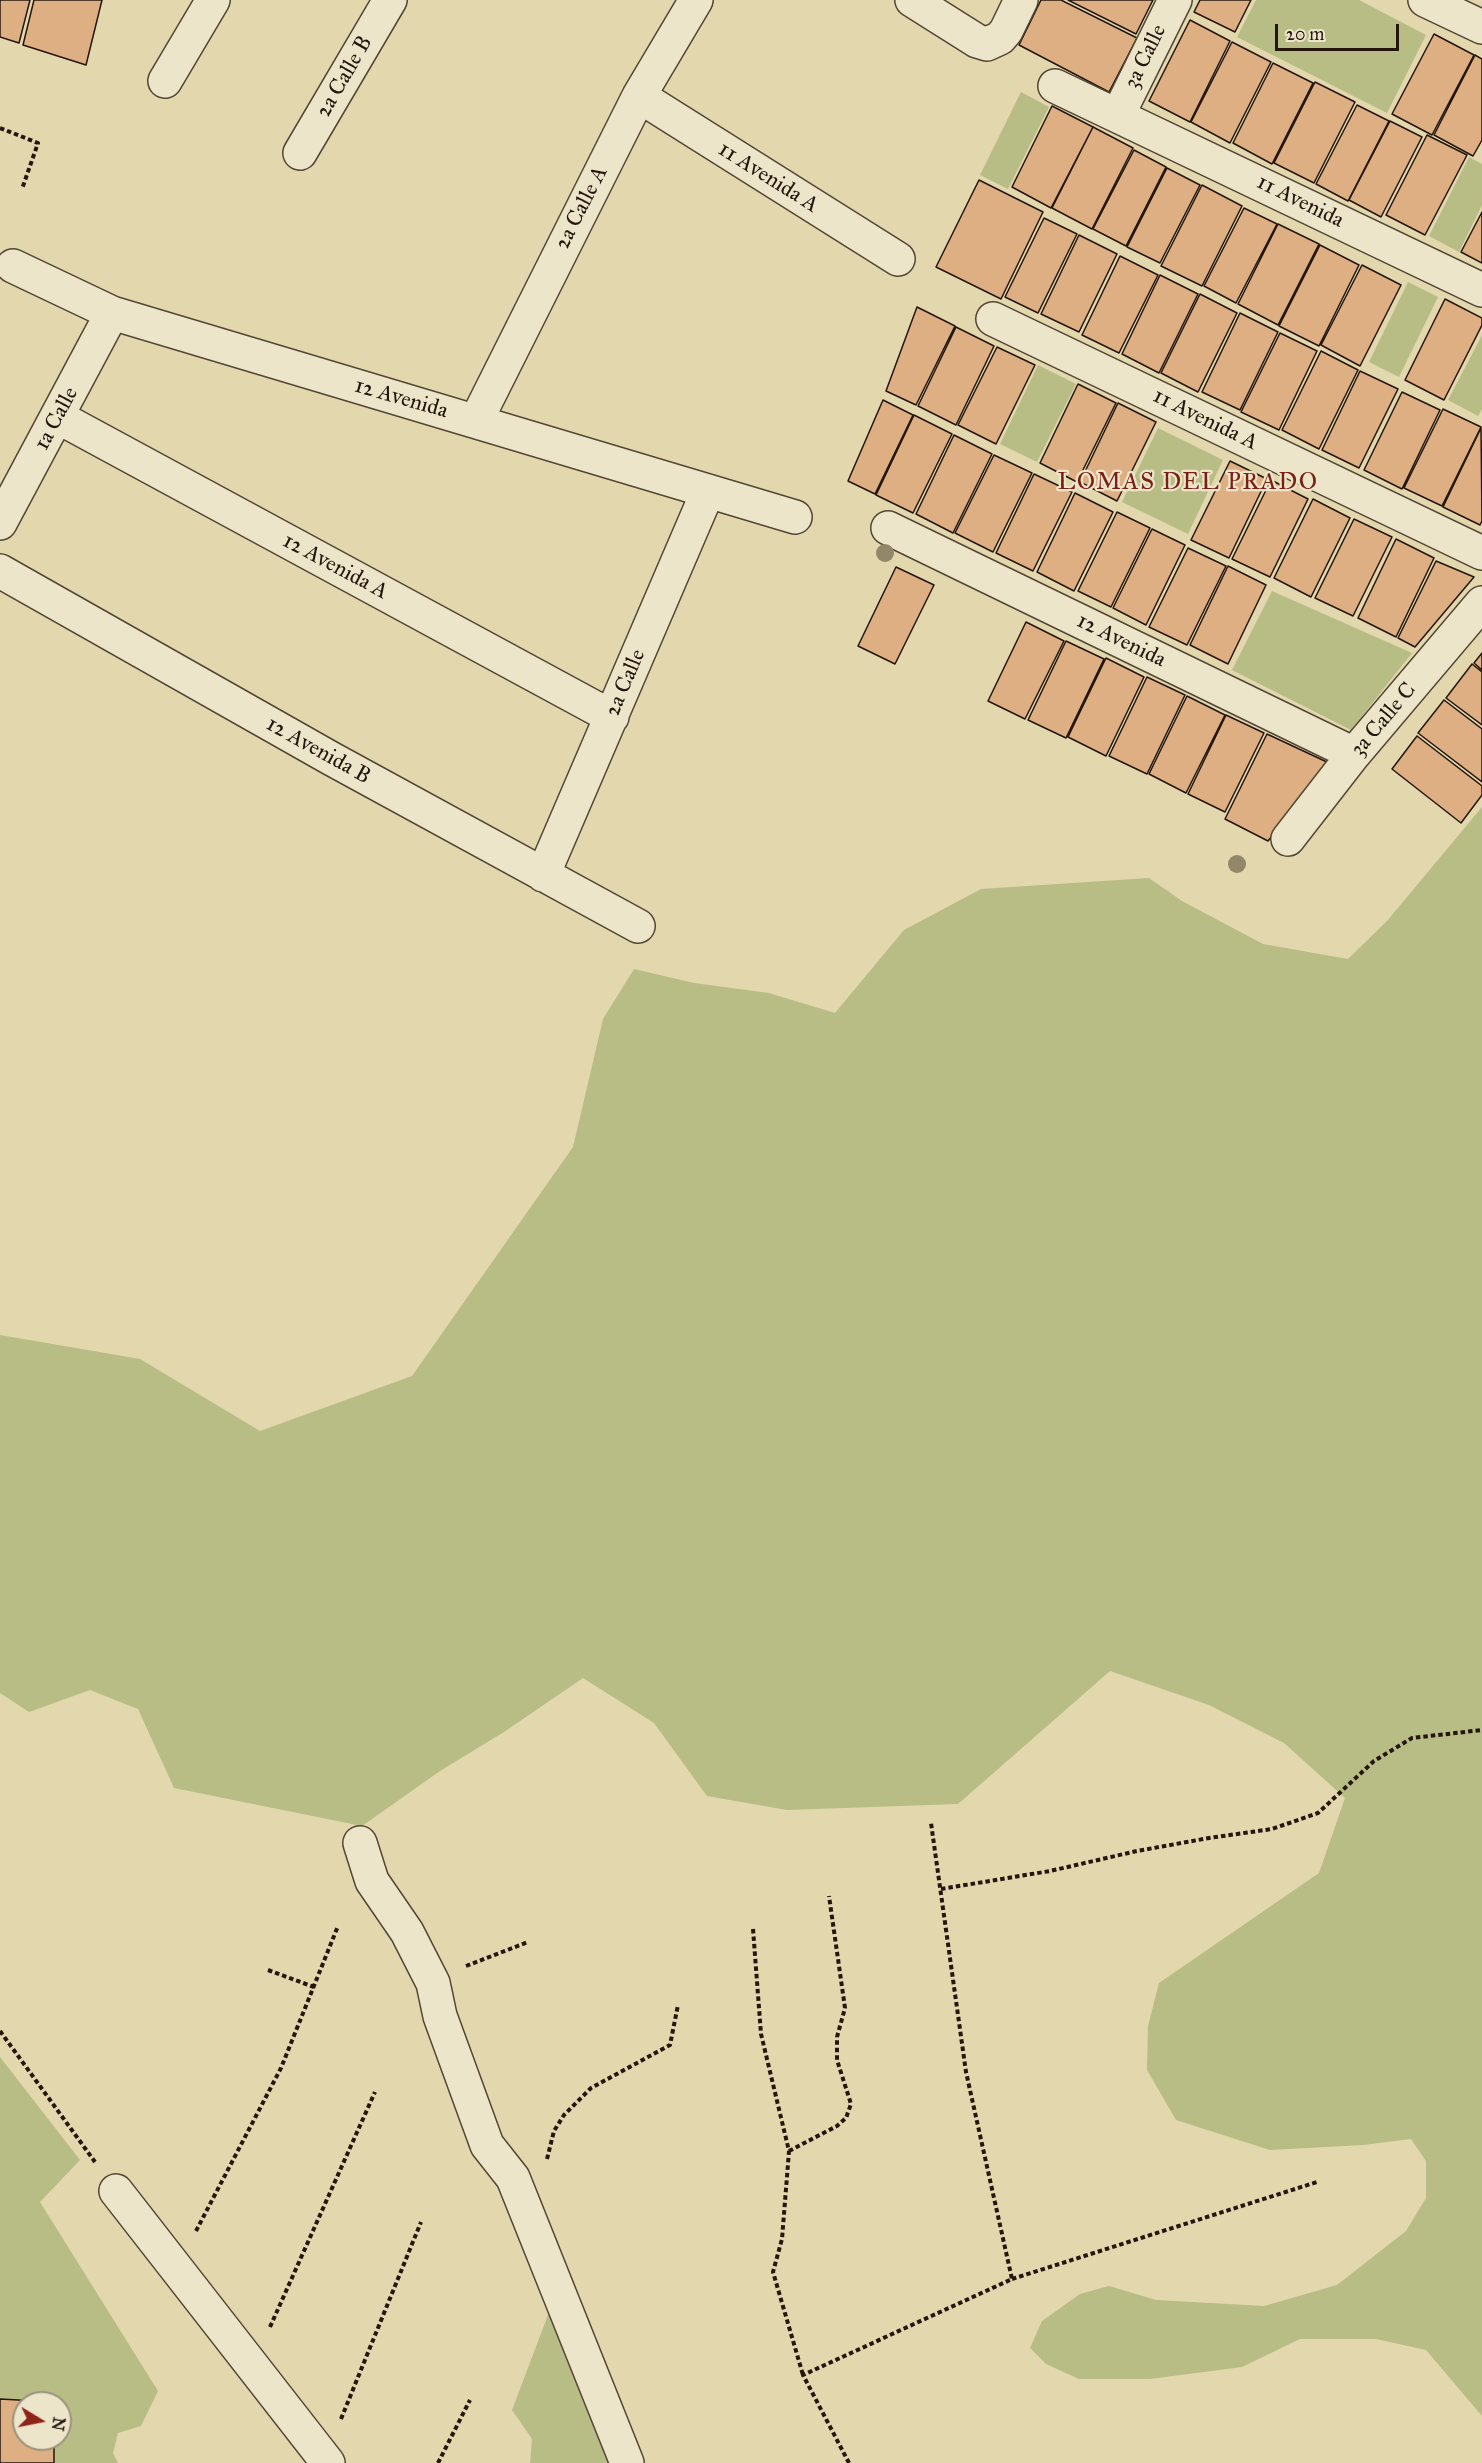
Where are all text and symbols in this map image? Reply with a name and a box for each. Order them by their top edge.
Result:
scale bar [1278,12,1402,50]
street label: 3a Calle [1119,21,1173,93]
text: 20 m [1286,23,1324,45]
street label: 2a Calle B [311,32,379,122]
street label: 11 Avenida A [713,137,823,219]
street label: 2a Calle A [550,162,614,254]
street label: 11 Avenida [1252,170,1348,234]
street label: 12 Avenida [351,373,451,425]
street label: 1a Calle [29,383,85,455]
street label: 11 Avenida A [1148,383,1262,457]
district label: LOMAS DEL PRADO [1058,469,1318,497]
street label: 12 Avenida A [278,528,392,606]
street label: 12 Avenida [1072,608,1170,674]
street label: 2a Calle [600,646,652,720]
street label: 3a Calle C [1346,678,1422,762]
street label: 12 Avenida B [261,712,375,790]
north arrow [12,2391,72,2451]
text: N [48,2416,69,2432]

